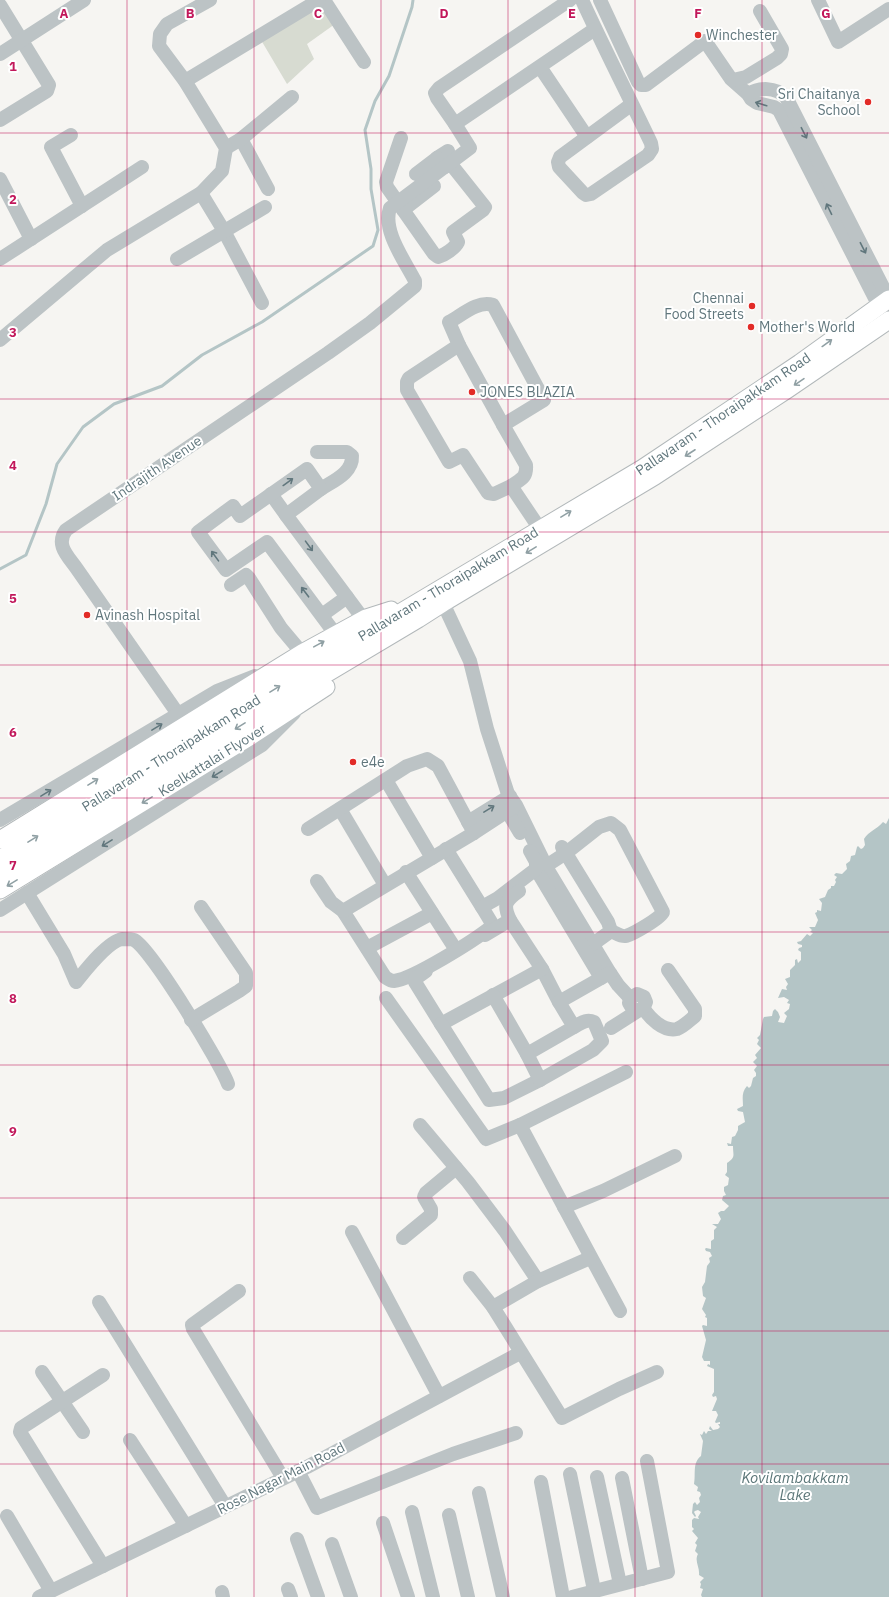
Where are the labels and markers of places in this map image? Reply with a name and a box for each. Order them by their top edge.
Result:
place label: Winchester [706,26,777,44]
marker: Winchester [693,30,703,40]
place label: Sri Chaitanya School [778,85,861,119]
marker: Sri Chaitanya School [863,97,873,107]
place label: Chennai Food Streets [664,289,744,323]
marker: Chennai Food Streets [747,301,757,311]
place label: Mother's World [759,318,855,336]
marker: Mother's World [746,322,756,332]
place label: JONES BLAZIA [480,383,575,401]
marker: JONES BLAZIA [467,387,477,397]
place label: Avinash Hospital [95,606,200,624]
marker: Avinash Hospital [82,610,92,620]
place label: e4e [361,753,385,771]
marker: e4e [348,757,358,767]

